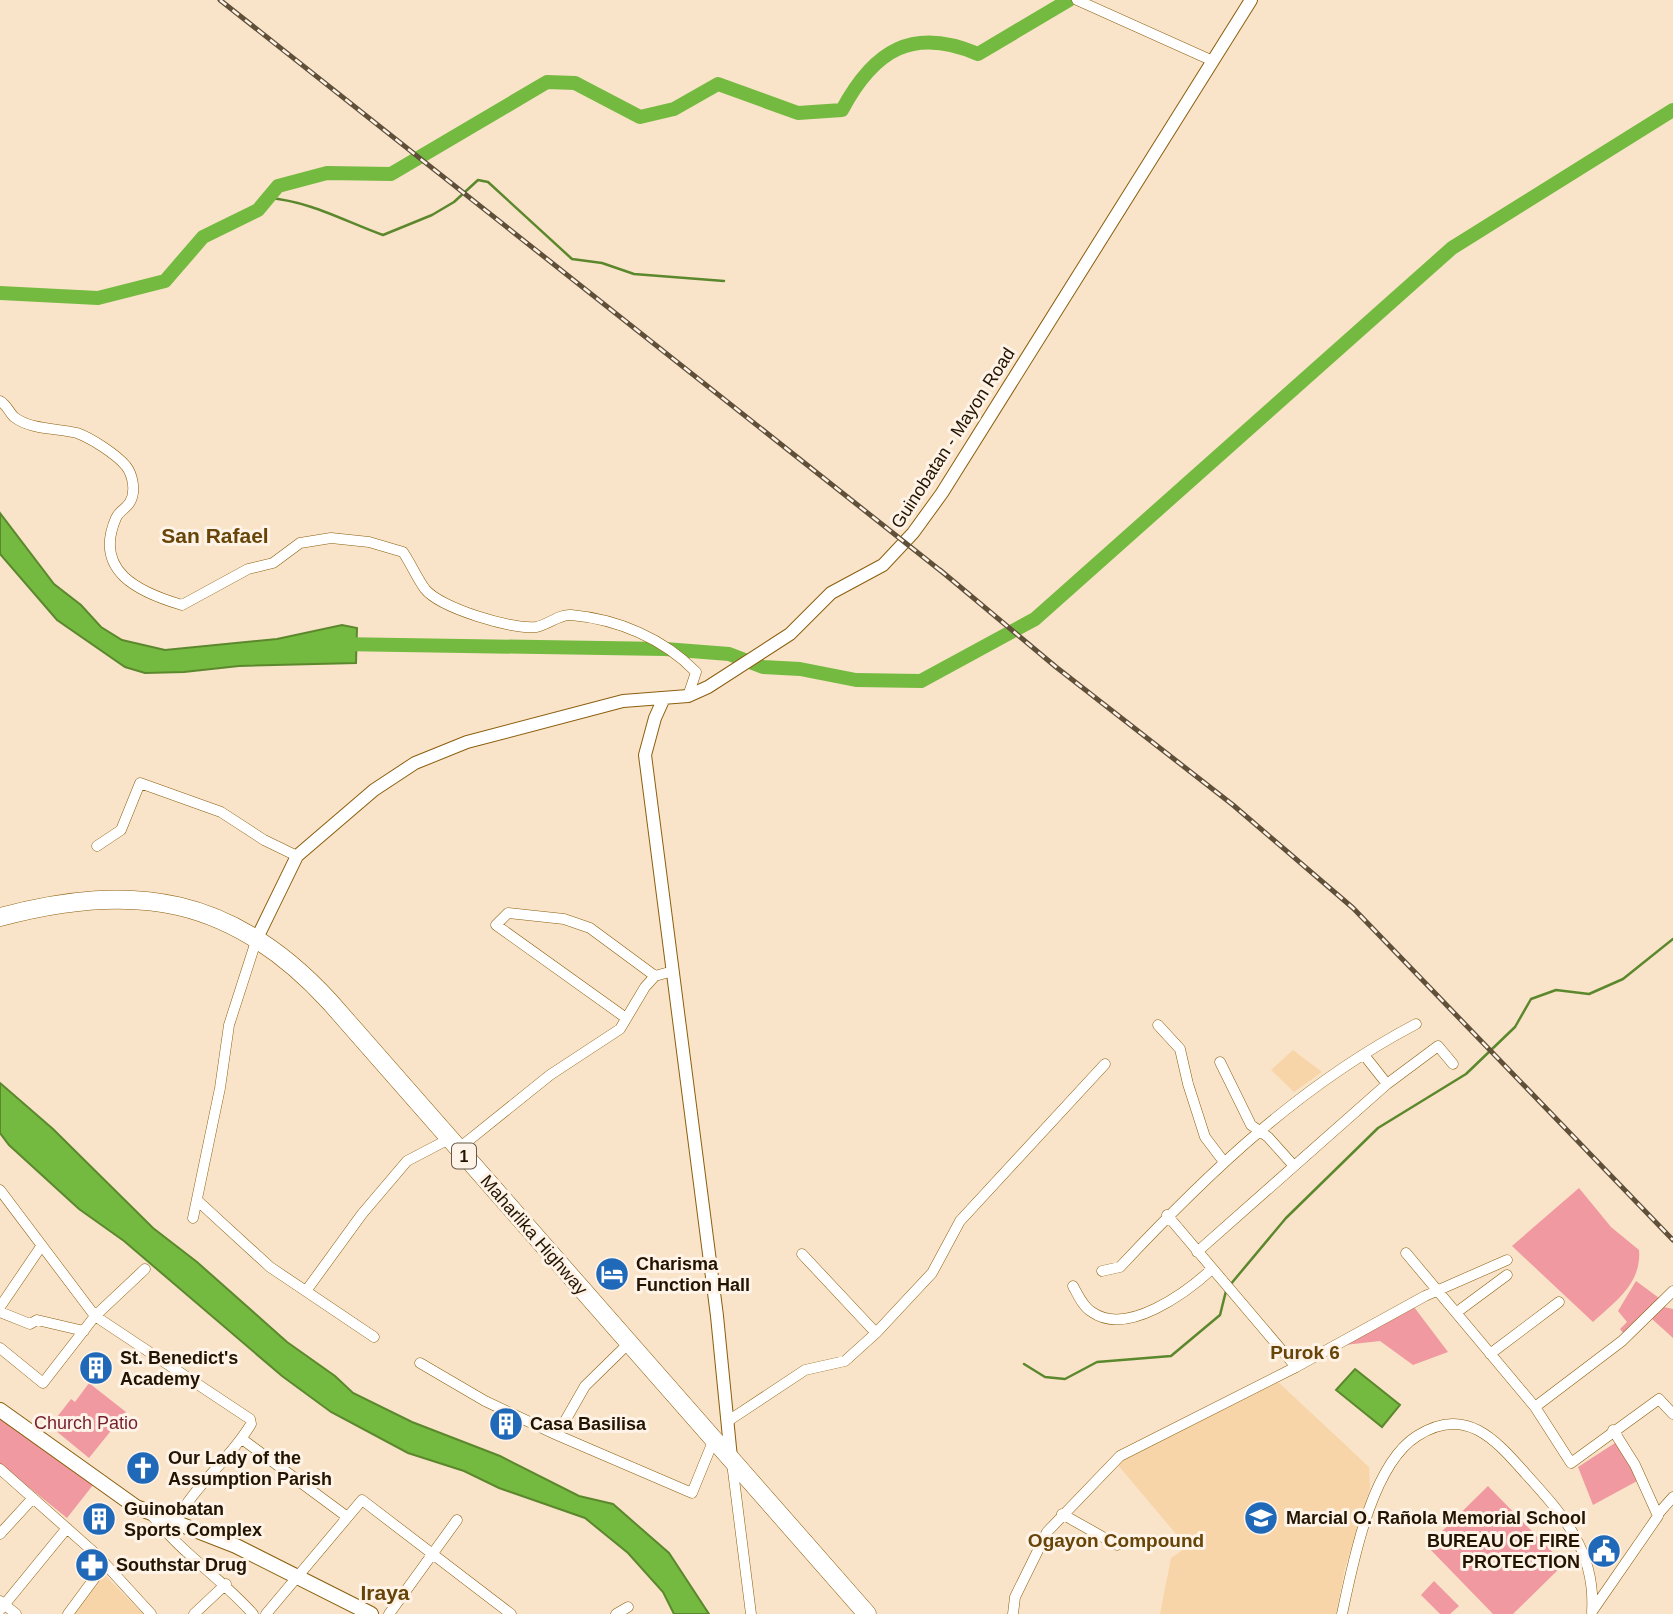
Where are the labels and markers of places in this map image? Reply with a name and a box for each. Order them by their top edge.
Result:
place label: Charisma Function Hall [636,1254,750,1295]
hotel icon: Charisma Function Hall [593,1255,631,1293]
place label: St. Benedict's Academy [120,1348,238,1389]
building icon: St. Benedict's Academy [77,1349,115,1387]
building icon: Casa Basilisa [487,1405,525,1443]
place label: Casa Basilisa [530,1414,647,1434]
place label: Our Lady of the Assumption Parish [168,1448,332,1489]
church icon: Our Lady of the Assumption Parish [124,1449,162,1487]
place label: Guinobatan Sports Complex [124,1499,262,1540]
school or university icon: Marcial O. Rañola Memorial School [1242,1499,1280,1537]
building icon: Guinobatan Sports Complex [80,1500,118,1538]
place label: Marcial O. Rañola Memorial School [1286,1508,1586,1528]
place label: BUREAU OF FIRE PROTECTION [1427,1531,1580,1572]
public building icon: BUREAU OF FIRE PROTECTION [1585,1532,1623,1570]
pharmacy icon: Southstar Drug [73,1546,111,1584]
place label: Southstar Drug [116,1555,247,1575]

